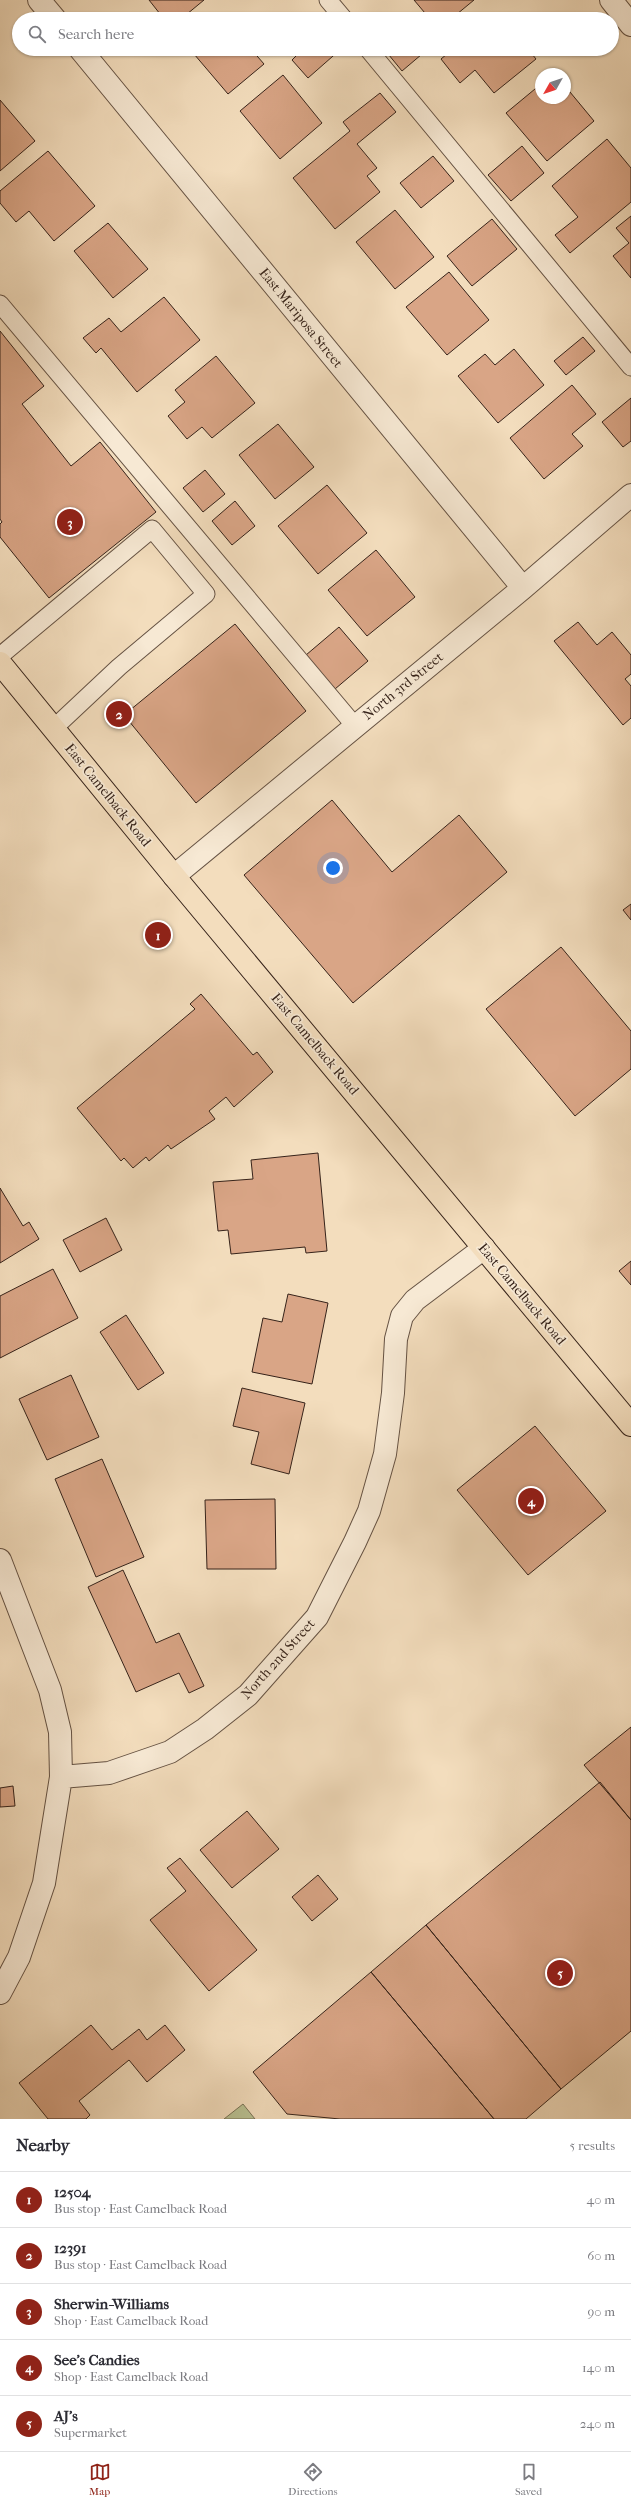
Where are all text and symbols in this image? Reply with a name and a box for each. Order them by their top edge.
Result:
search box [12,12,619,56]
icon: search [26,23,48,45]
text: Search here [58,25,134,43]
north arrow [535,68,571,104]
street label: East Mariposa Street [255,265,347,371]
pin: 3 [57,507,83,537]
street label: North 3rd Street [359,648,447,724]
pin: 2 [106,699,132,729]
street label: East Camelback Road [61,740,155,850]
your location [323,858,343,878]
pin: 1 [145,920,171,950]
street label: East Camelback Road [267,990,363,1099]
street label: East Camelback Road [474,1240,570,1349]
pin: 4 [518,1486,544,1516]
street label: North 2nd Street [238,1615,318,1703]
pin: 5 [547,1958,573,1988]
text: Nearby [16,2135,70,2155]
text: 5 results [570,2138,615,2153]
text: 12504 [54,2183,90,2201]
text: 1 [27,2192,31,2207]
text: 40 m [587,2192,615,2207]
text: Bus stop · East Camelback Road [54,2201,227,2216]
text: 12391 [54,2239,86,2257]
text: 2 [26,2248,32,2263]
text: 60 m [587,2248,615,2263]
text: Bus stop · East Camelback Road [54,2257,227,2272]
text: Sherwin-Williams [54,2295,169,2313]
text: 3 [26,2304,32,2319]
text: 90 m [587,2304,615,2319]
text: Shop · East Camelback Road [54,2313,208,2328]
text: See's Candies [54,2351,140,2369]
text: 4 [25,2360,33,2375]
text: 140 m [582,2360,615,2375]
text: Shop · East Camelback Road [54,2369,208,2384]
text: AJ's [54,2407,78,2425]
text: 5 [26,2416,32,2431]
text: 240 m [580,2416,615,2431]
text: Supermarket [54,2425,127,2440]
tab: Map [89,2461,111,2498]
tab: Directions [288,2461,338,2498]
tab: Saved [515,2461,542,2498]

